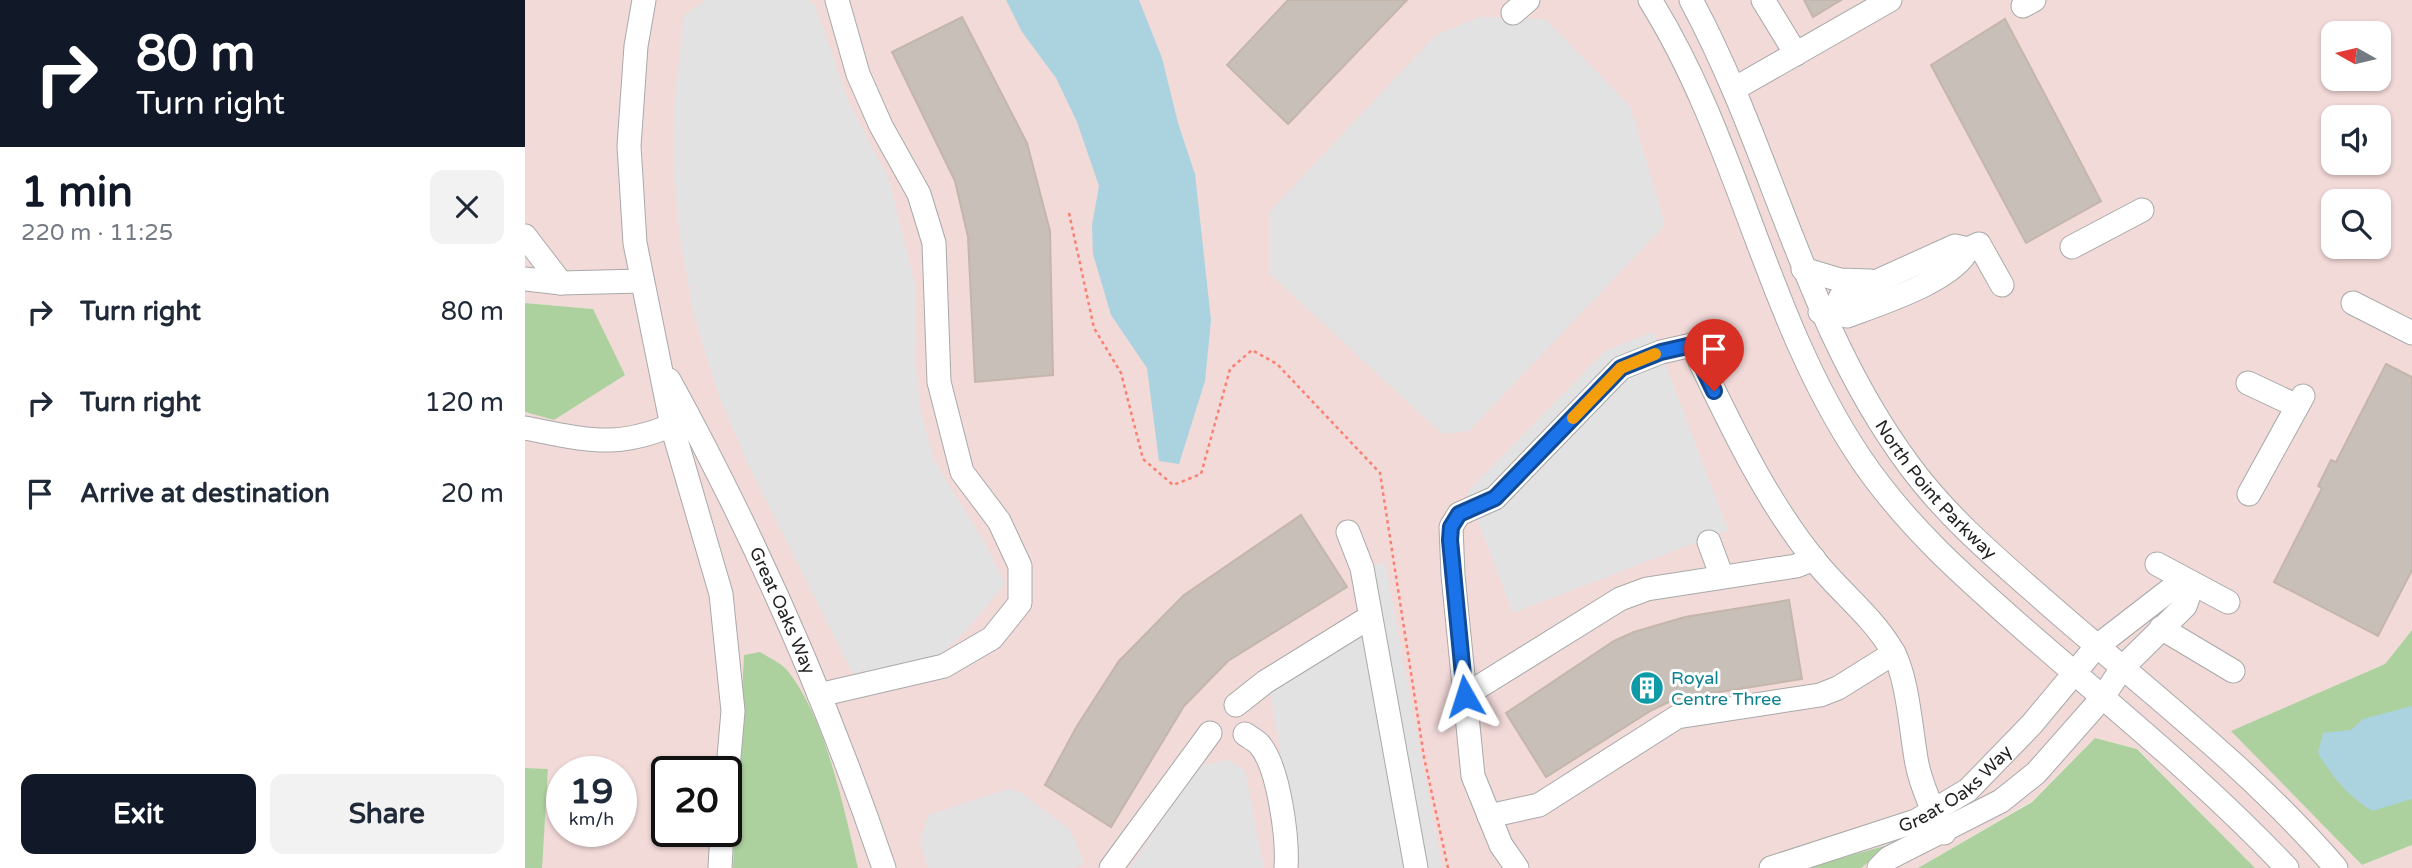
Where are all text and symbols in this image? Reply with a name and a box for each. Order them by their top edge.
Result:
north arrow [2321,21,2391,91]
map controls [2321,21,2391,259]
text: 80 m [136,25,255,84]
icon: right [21,28,112,119]
text: Turn right [136,85,285,123]
button: sound [2321,105,2391,175]
text: 1 min [21,167,133,218]
button: close [430,170,504,244]
button: search [2321,189,2391,259]
text: 220 m · 11:25 [21,219,173,247]
icon: right [21,293,59,331]
text: Turn right [80,296,201,327]
text: 80 m [441,296,504,327]
pin [1684,319,1744,391]
icon: arrive [1695,330,1733,368]
icon: right [21,384,59,422]
text: Turn right [80,387,201,418]
text: 120 m [424,387,504,418]
street label: North Point Parkway [1870,416,2001,564]
icon: arrive [21,475,59,513]
text: Arrive at destination [80,478,330,509]
text: 20 m [441,478,504,509]
street label: Great Oaks Way [745,543,820,678]
position arrow [1428,659,1502,733]
place label: Royal Centre Three [1671,667,1781,710]
building icon: Royal Centre Three [1628,669,1666,707]
street label: Great Oaks Way [1896,740,2017,837]
speed limit sign: 20 [651,756,742,847]
text: 19 [570,771,613,813]
button: Exit [21,774,256,854]
button: Share [270,774,504,854]
text: km/h [569,808,614,830]

